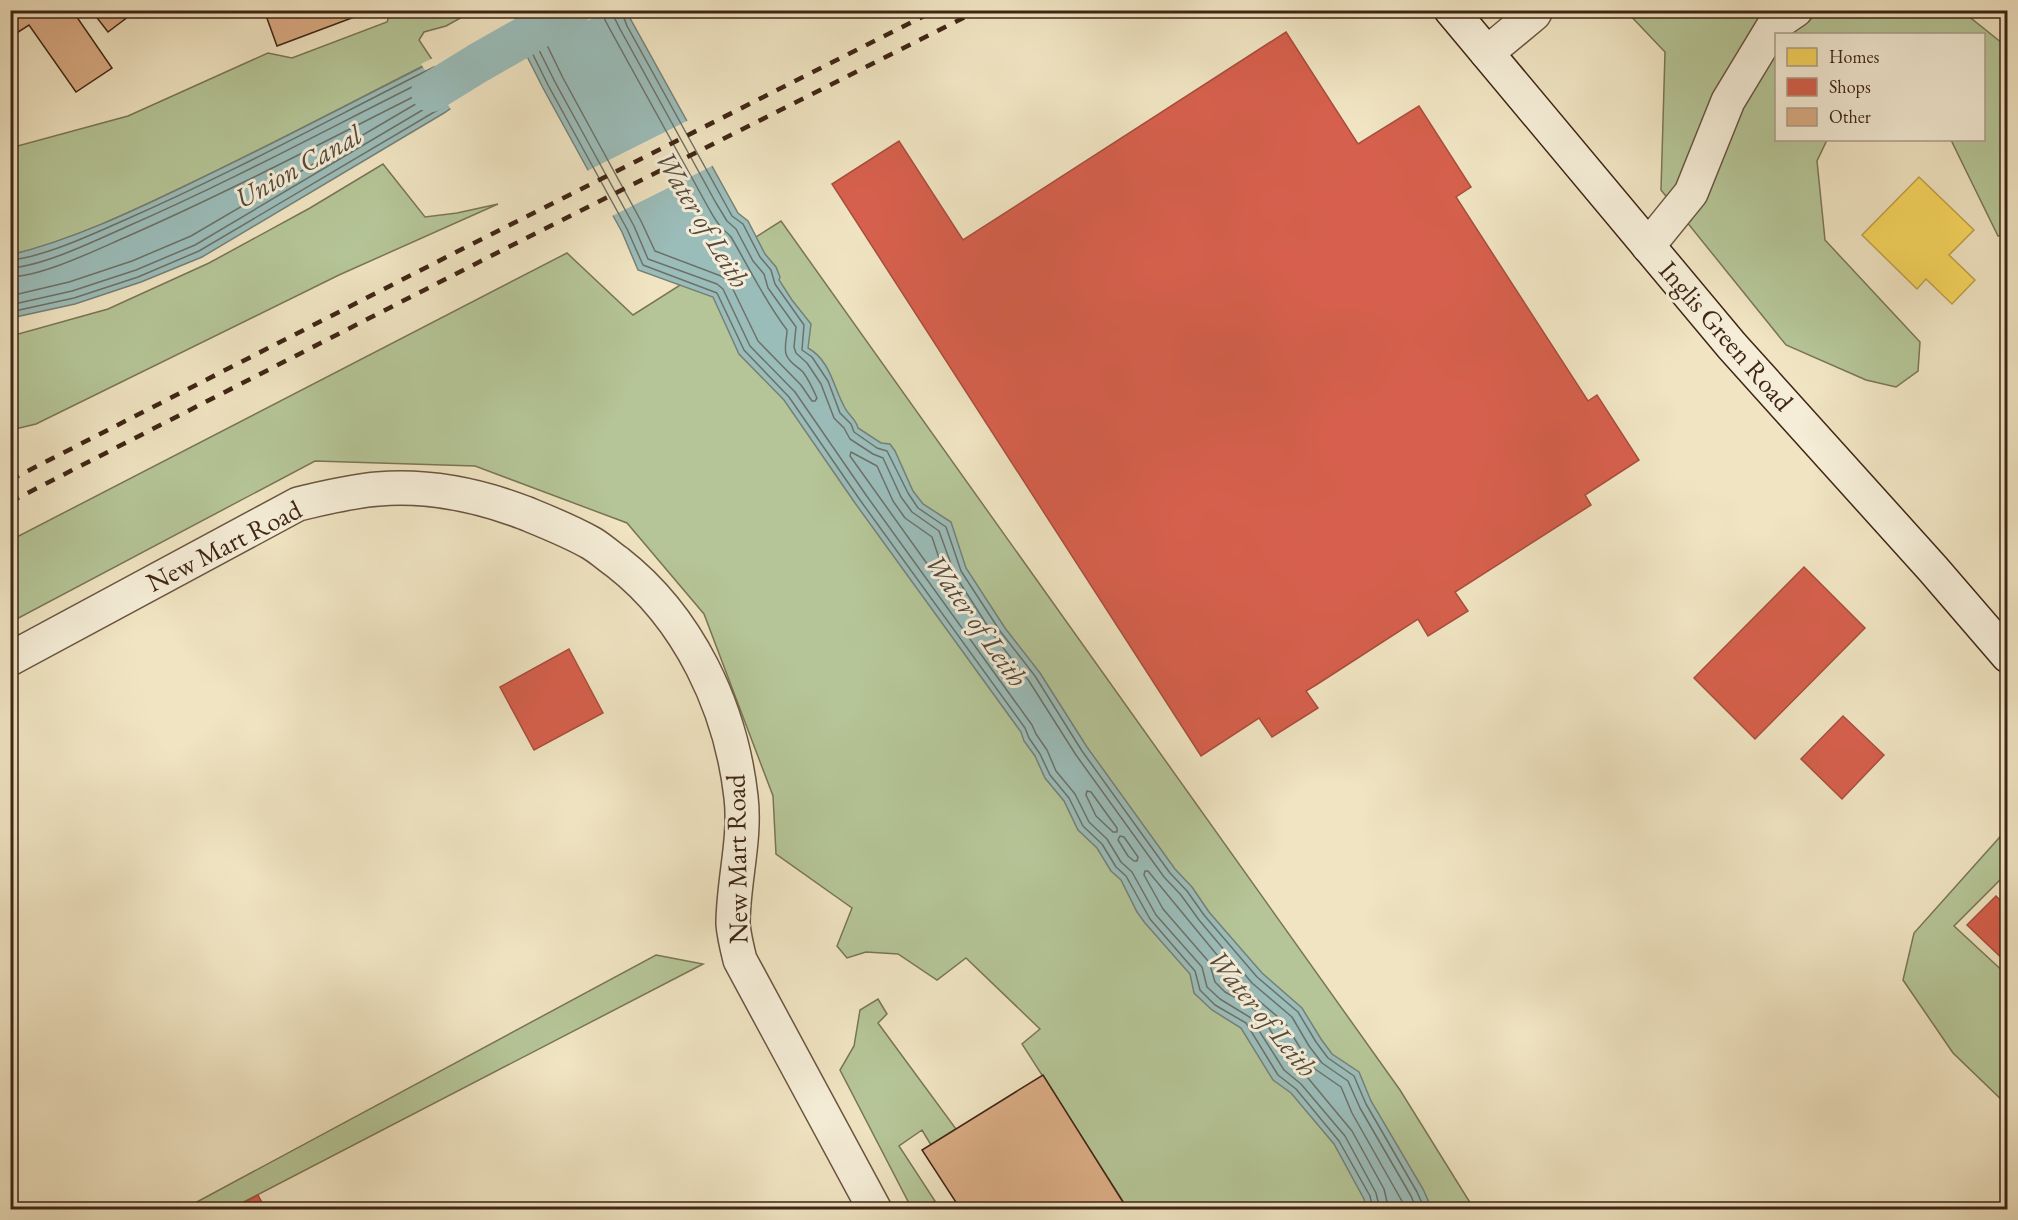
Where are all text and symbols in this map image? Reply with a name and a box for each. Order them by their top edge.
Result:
legend [1775,33,1985,141]
text: Homes [1829,45,1880,68]
text: Shops [1829,75,1871,98]
text: Other [1829,105,1871,128]
water label: Union Canal [228,116,369,216]
water label: Water of Leith [648,144,758,295]
street label: Inglis Green Road [1651,253,1801,418]
street label: New Mart Road [140,491,308,600]
water label: Water of Leith [918,546,1036,694]
street label: New Mart Road [718,773,755,944]
water label: Water of Leith [1200,942,1326,1085]

